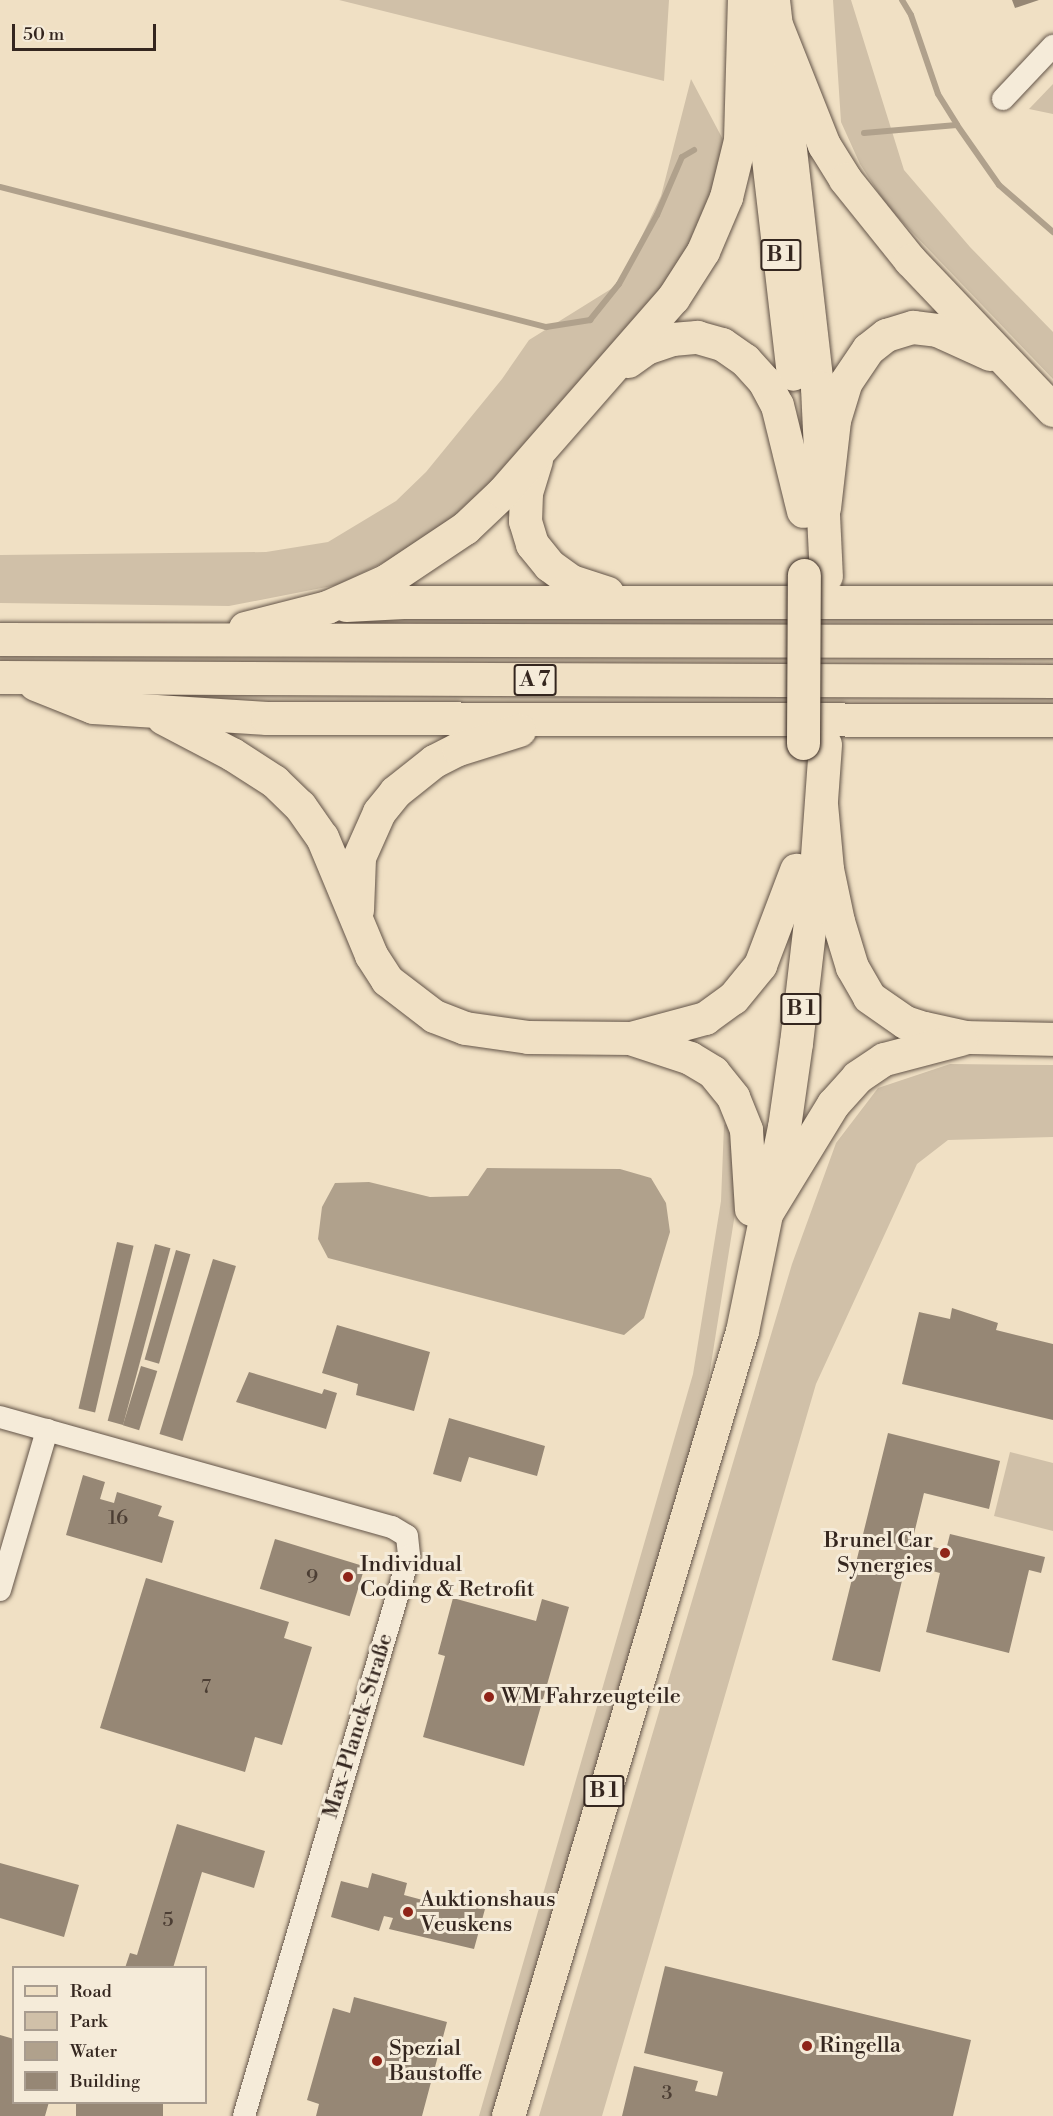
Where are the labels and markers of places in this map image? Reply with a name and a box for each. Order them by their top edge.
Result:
place label: Brunel Car Synergies [824,1527,933,1579]
marker: Brunel Car Synergies [938,1546,952,1560]
place label: Individual Coding & Retrofit [360,1551,535,1603]
marker: Individual Coding & Retrofit [341,1570,355,1584]
place label: WM Fahrzeugteile [501,1684,681,1710]
marker: WM Fahrzeugteile [482,1690,496,1704]
place label: Auktionshaus Veuskens [420,1886,556,1938]
marker: Auktionshaus Veuskens [401,1905,415,1919]
place label: Ringella [819,2033,901,2059]
place label: Spezial Baustoffe [389,2035,482,2086]
marker: Ringella [800,2039,814,2053]
marker: Spezial Baustoffe [370,2054,384,2068]

